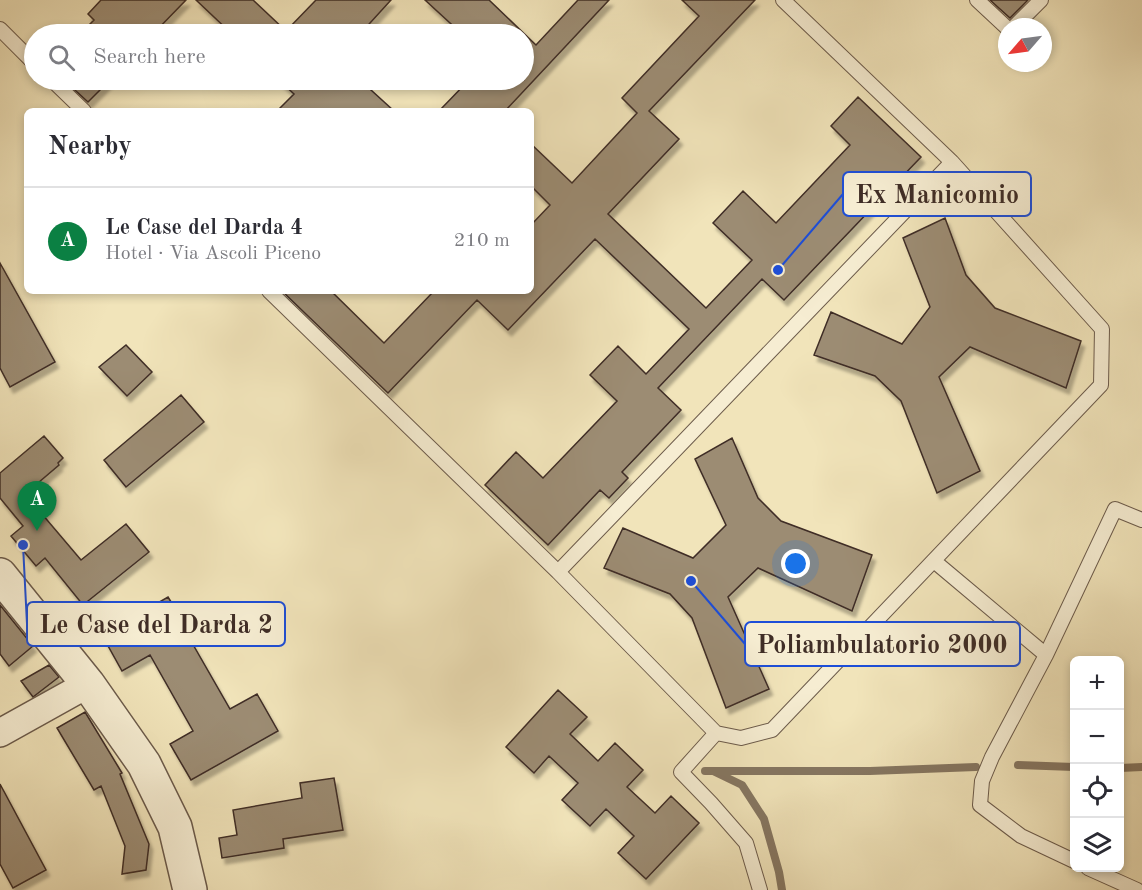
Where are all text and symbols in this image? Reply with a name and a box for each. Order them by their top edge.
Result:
north arrow [998,18,1052,72]
search box [24,24,534,90]
icon: search [45,41,78,74]
text: Search here [93,46,206,68]
text: Nearby [48,134,132,160]
callout: Ex Manicomio [843,172,1031,216]
text: Ex Manicomio [855,183,1019,209]
text: Le Case del Darda 4 [105,217,303,239]
text: A [60,231,75,251]
text: 210 m [454,231,510,251]
text: Hotel · Via Ascoli Piceno [105,244,321,264]
pin: A [18,482,57,531]
your location [781,549,810,578]
callout: Le Case del Darda 2 [27,602,285,646]
text: Le Case del Darda 2 [39,613,273,639]
callout: Poliambulatorio 2000 [745,622,1020,666]
text: Poliambulatorio 2000 [756,633,1008,659]
map controls [1070,656,1124,872]
button: + [1070,656,1124,710]
button: − [1070,710,1124,764]
button: locate [1070,764,1124,818]
button: layers [1070,818,1124,872]

